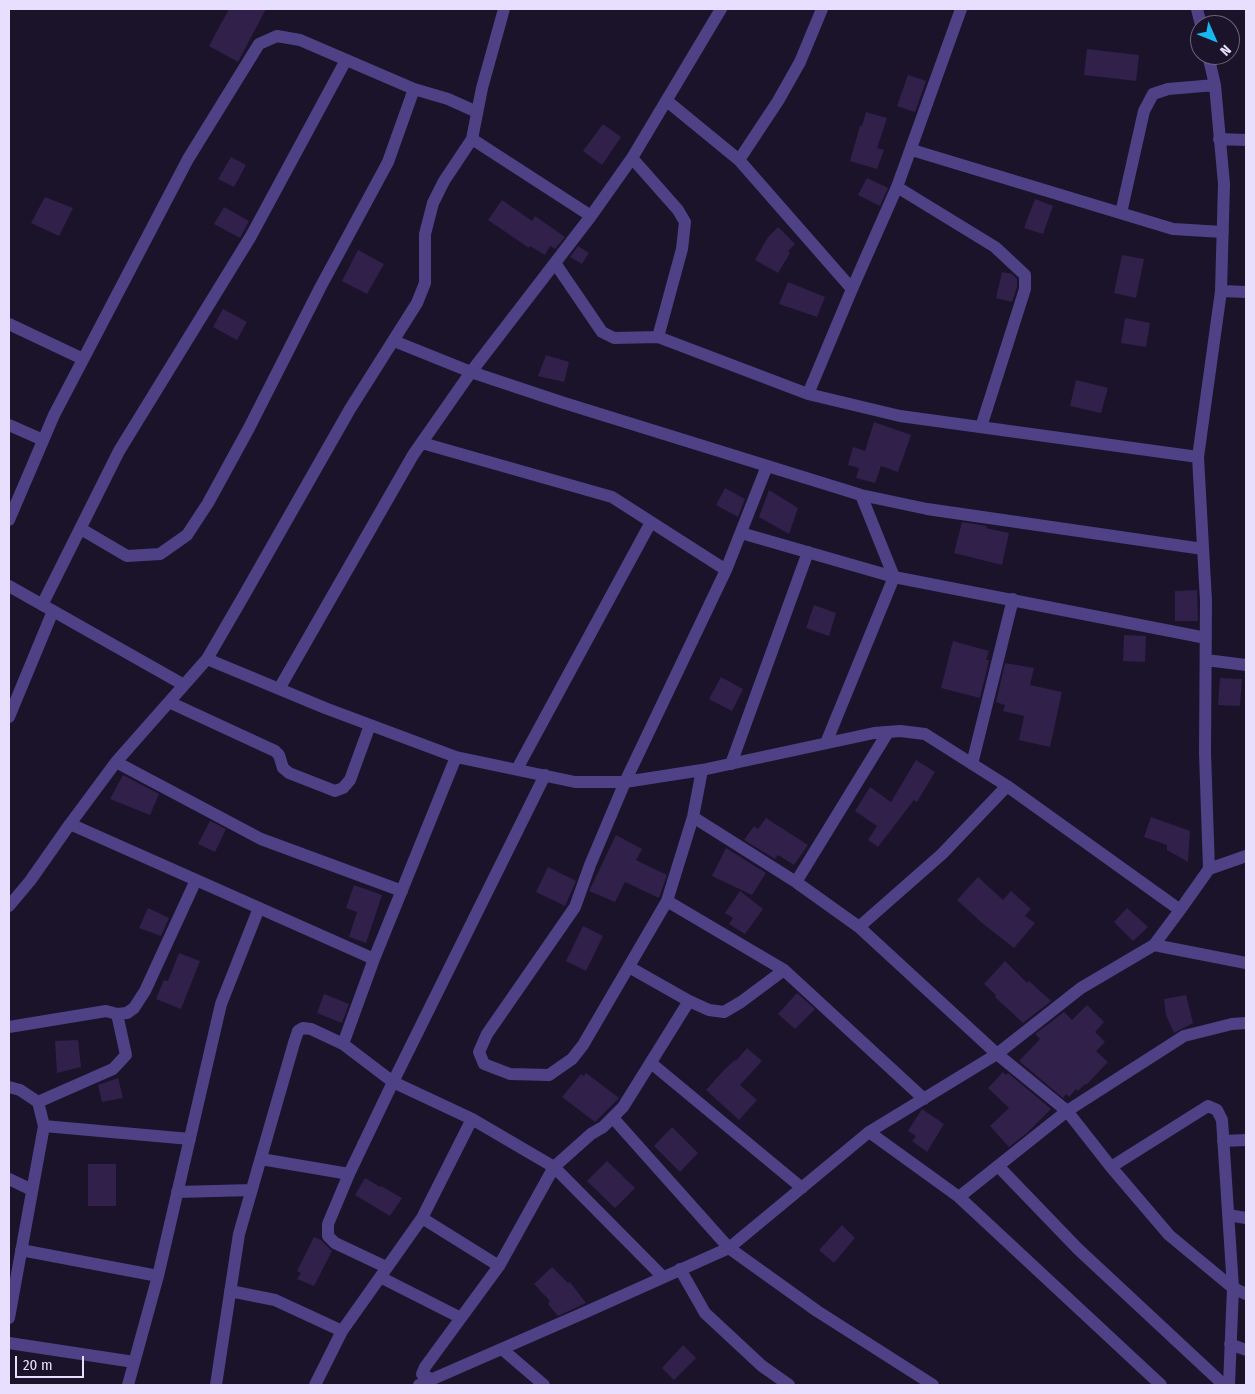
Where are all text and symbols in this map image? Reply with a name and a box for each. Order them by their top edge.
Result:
north arrow [1190,15,1240,65]
text: N [1216,41,1234,59]
scale bar [18,1346,86,1378]
text: 20 m [23,1356,53,1374]

